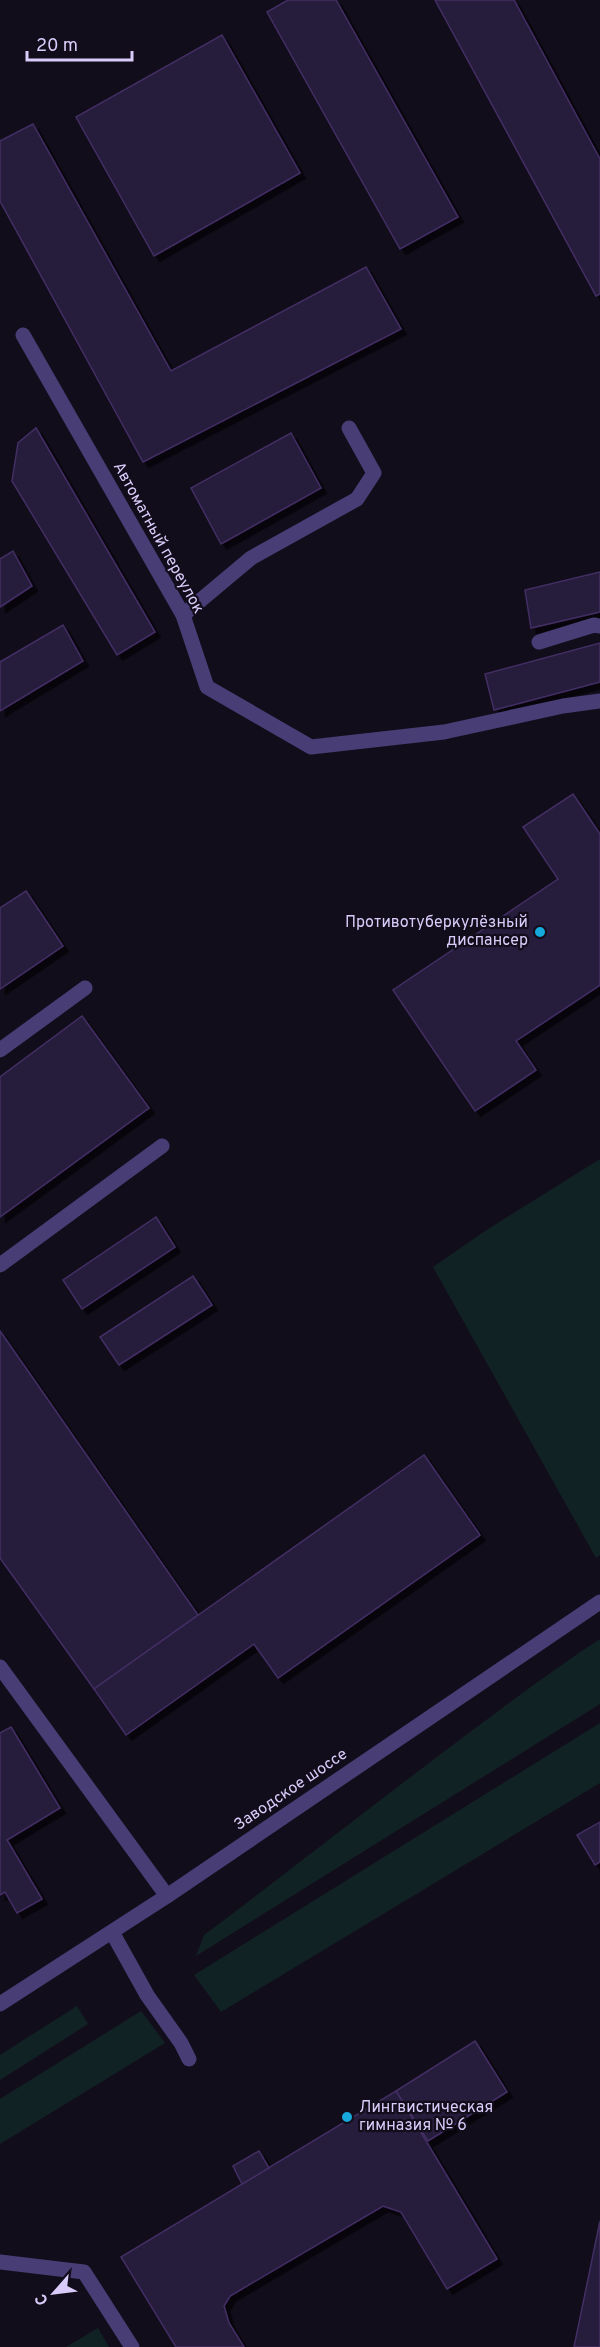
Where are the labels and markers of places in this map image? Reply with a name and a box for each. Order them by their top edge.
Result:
place label: Противотуберкулёзный диспансер [345,913,528,951]
marker: Противотуберкулёзный диспансер [533,925,547,939]
place label: Лингвистическая гимназия № 6 [359,2098,493,2136]
marker: Лингвистическая гимназия № 6 [340,2110,354,2124]

